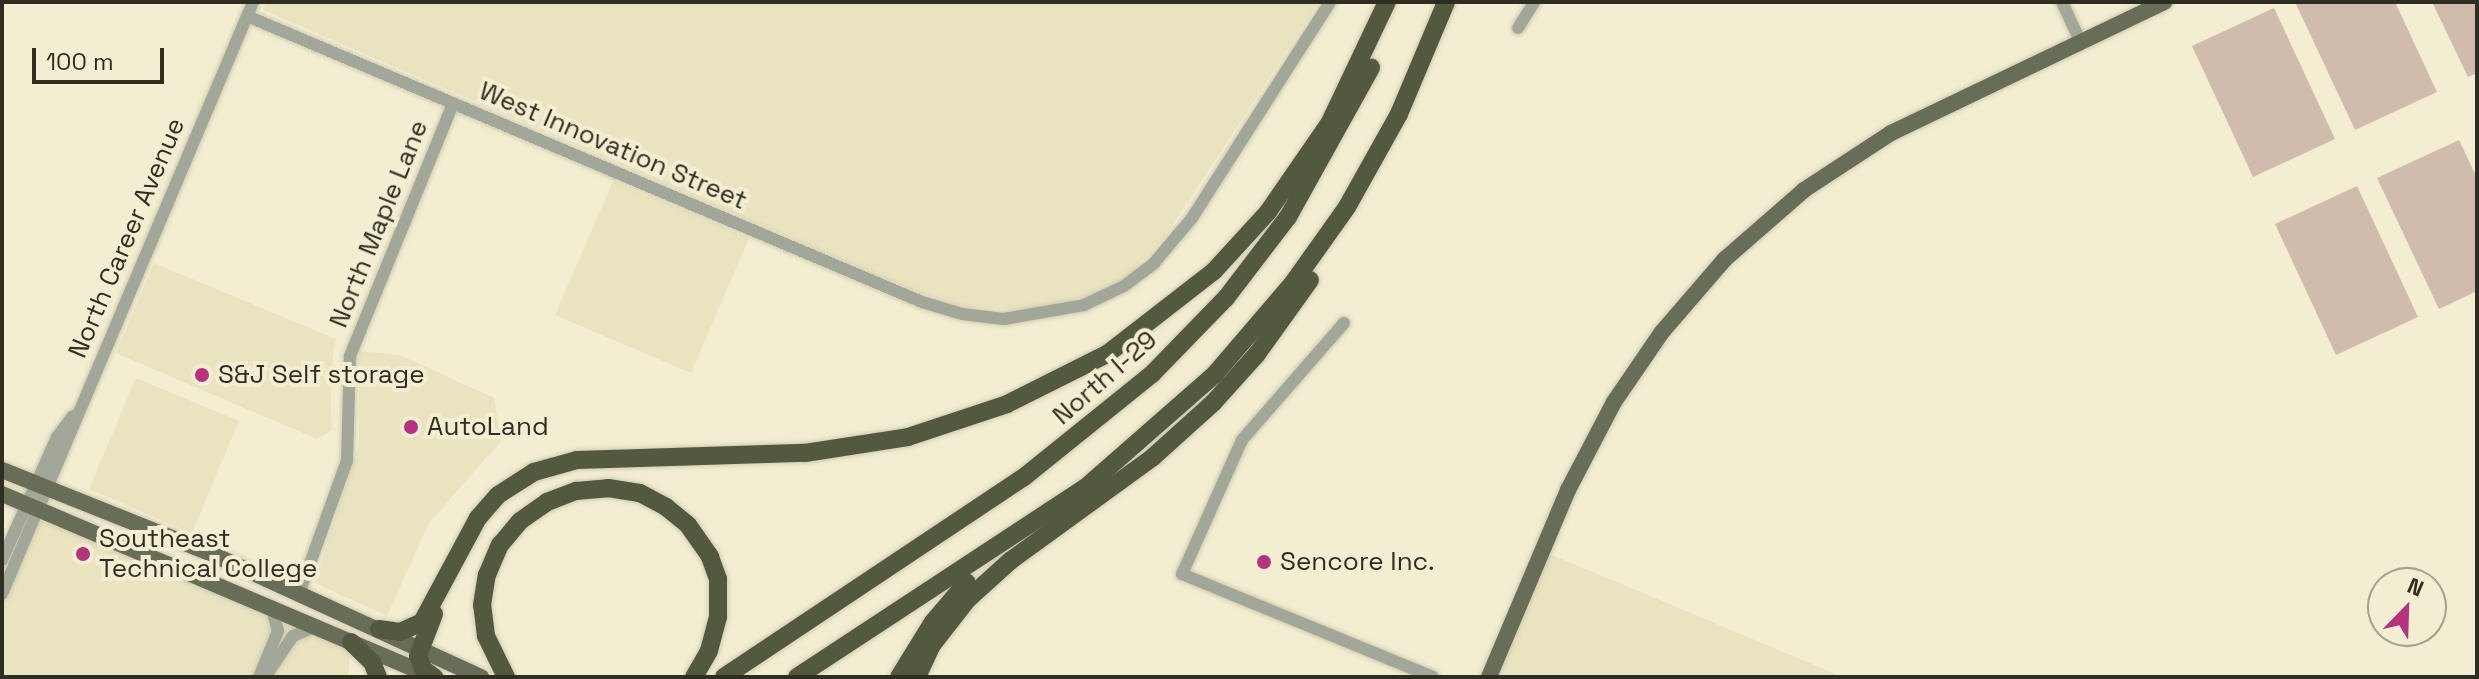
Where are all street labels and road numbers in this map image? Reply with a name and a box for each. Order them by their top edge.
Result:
street label: West Innovation Street [474,75,752,217]
street label: North Career Avenue [62,113,192,363]
street label: North Maple Lane [323,116,435,332]
street label: North I-29 [1047,324,1163,432]

